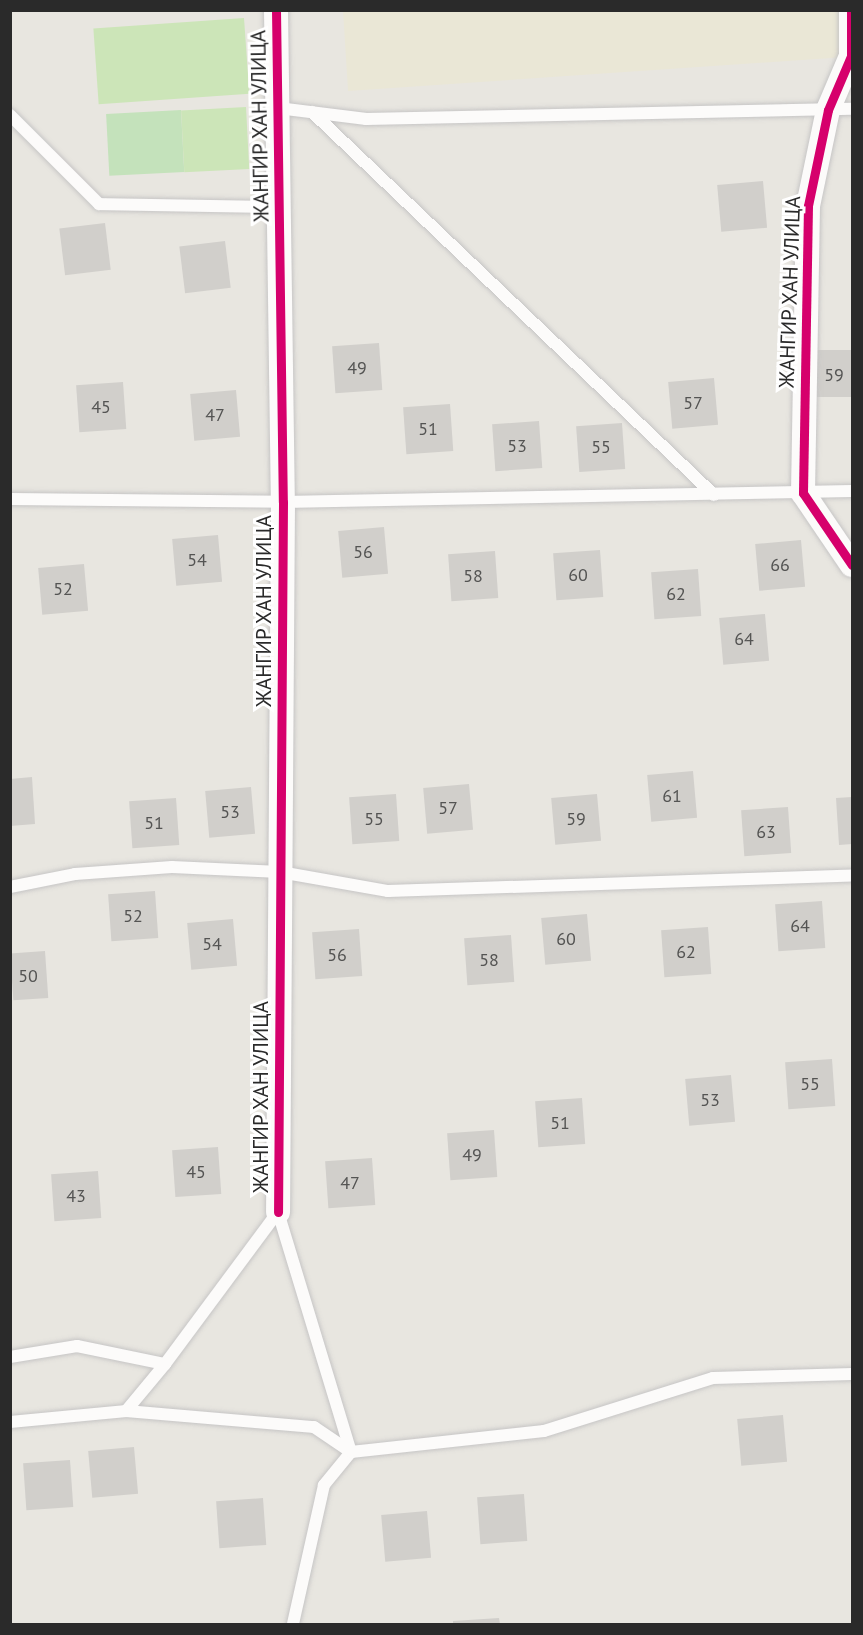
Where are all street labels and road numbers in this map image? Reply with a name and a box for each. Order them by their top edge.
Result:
street label: ЖАНГИР ХАН УЛИЦА [246,29,274,223]
street label: ЖАНГИР ХАН УЛИЦА [774,195,806,389]
street label: ЖАНГИР ХАН УЛИЦА [251,514,277,708]
street label: ЖАНГИР ХАН УЛИЦА [248,1000,274,1194]

